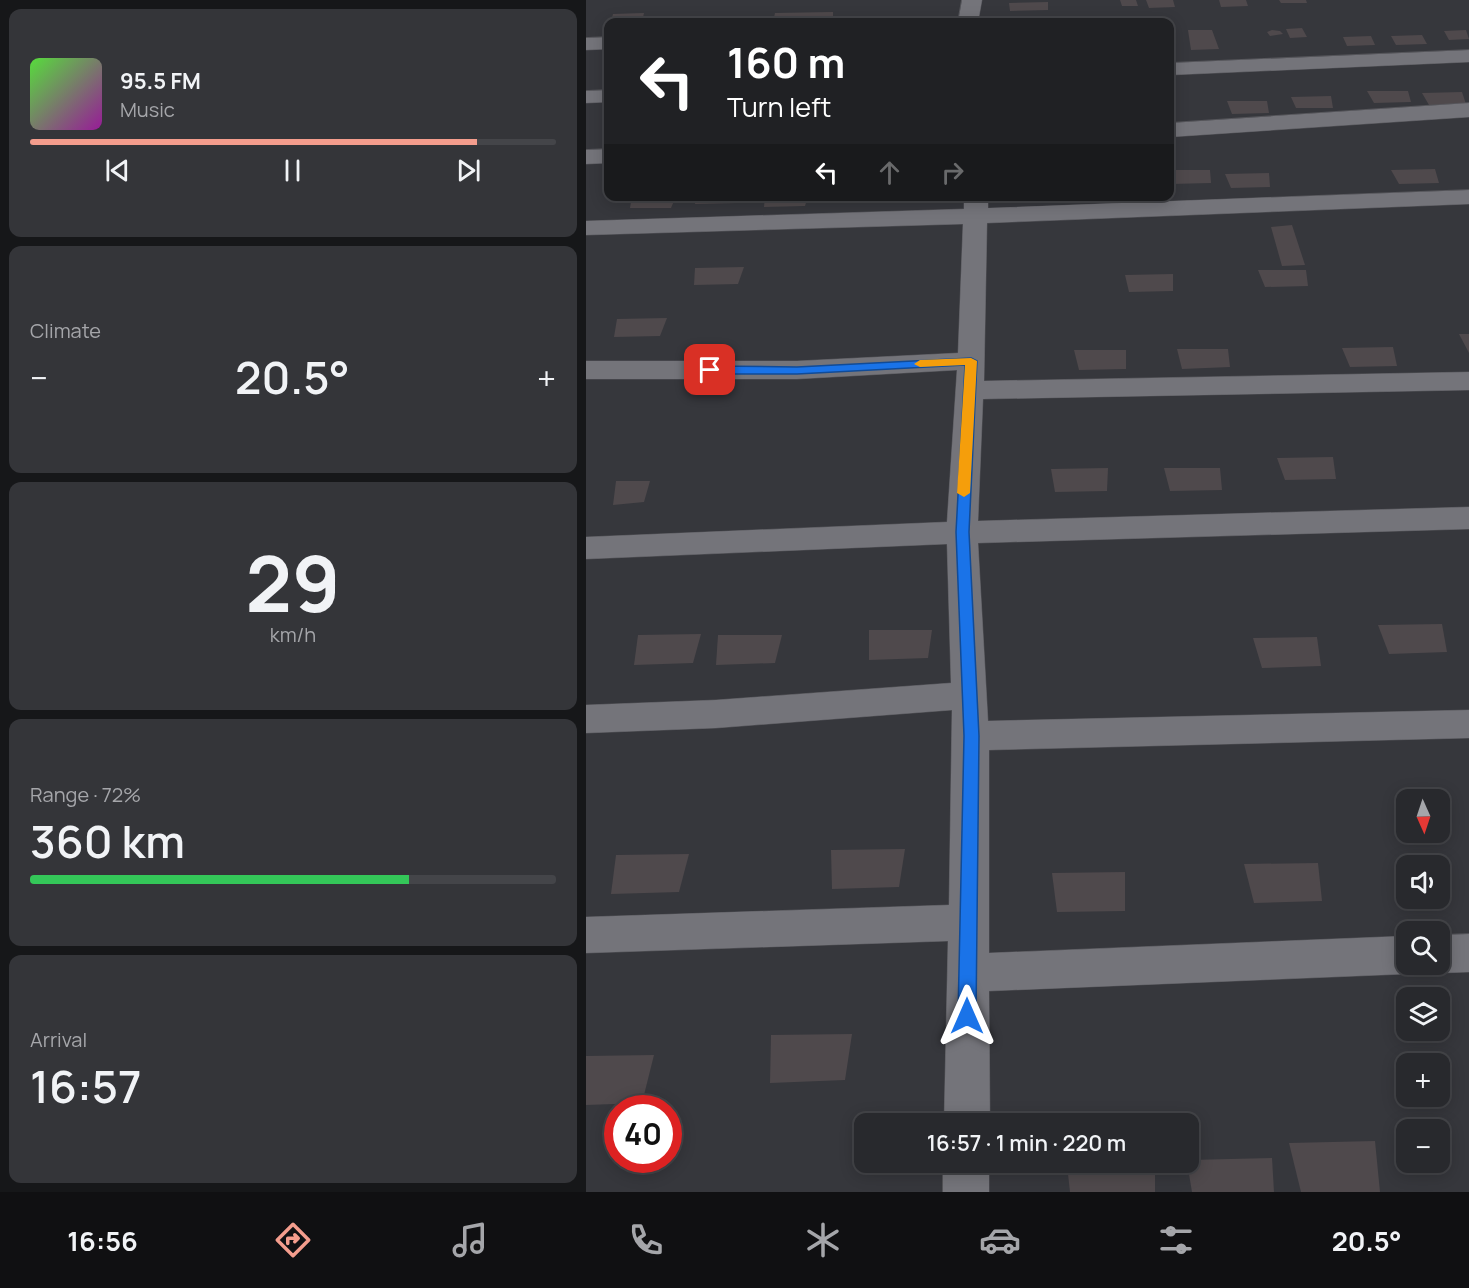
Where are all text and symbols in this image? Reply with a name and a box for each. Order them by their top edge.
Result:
text: 160 m [727,33,845,91]
icon: left [628,42,706,120]
text: 95.5 FM [120,66,201,96]
text: Turn left [727,88,831,125]
text: Music [120,96,175,123]
icon: previous [101,154,134,187]
icon: pause [276,154,309,187]
icon: next [452,154,485,187]
icon: left [810,156,843,189]
icon: ahead [873,156,906,189]
icon: right [936,156,969,189]
text: Climate [30,317,101,344]
pin [684,344,735,395]
text: 20.5° [235,346,350,408]
icon: arrive [693,353,726,386]
text: − [30,355,48,400]
text: + [537,355,556,400]
text: 29 [246,529,340,635]
text: km/h [270,621,316,648]
text: Range · 72% [30,781,141,808]
north arrow [1396,789,1450,843]
map controls [1396,789,1450,1173]
text: 360 km [30,810,185,872]
button: sound [1396,855,1450,909]
button: search [1396,921,1450,975]
position arrow [935,984,999,1048]
button: layers [1396,987,1450,1041]
text: Arrival [30,1026,87,1053]
button: + [1396,1053,1450,1107]
text: 16:57 [30,1055,142,1117]
speed limit sign: 40 [604,1095,682,1173]
button: − [1396,1119,1450,1173]
text: 16:57 · 1 min · 220 m [927,1128,1126,1158]
icon: directions [272,1219,314,1261]
icon: music [449,1219,491,1261]
icon: phone [625,1219,667,1261]
icon: climate [802,1219,844,1261]
icon: car [979,1219,1021,1261]
icon: filters [1155,1219,1197,1261]
text: 16:56 [67,1222,138,1259]
text: 20.5° [1332,1222,1402,1259]

